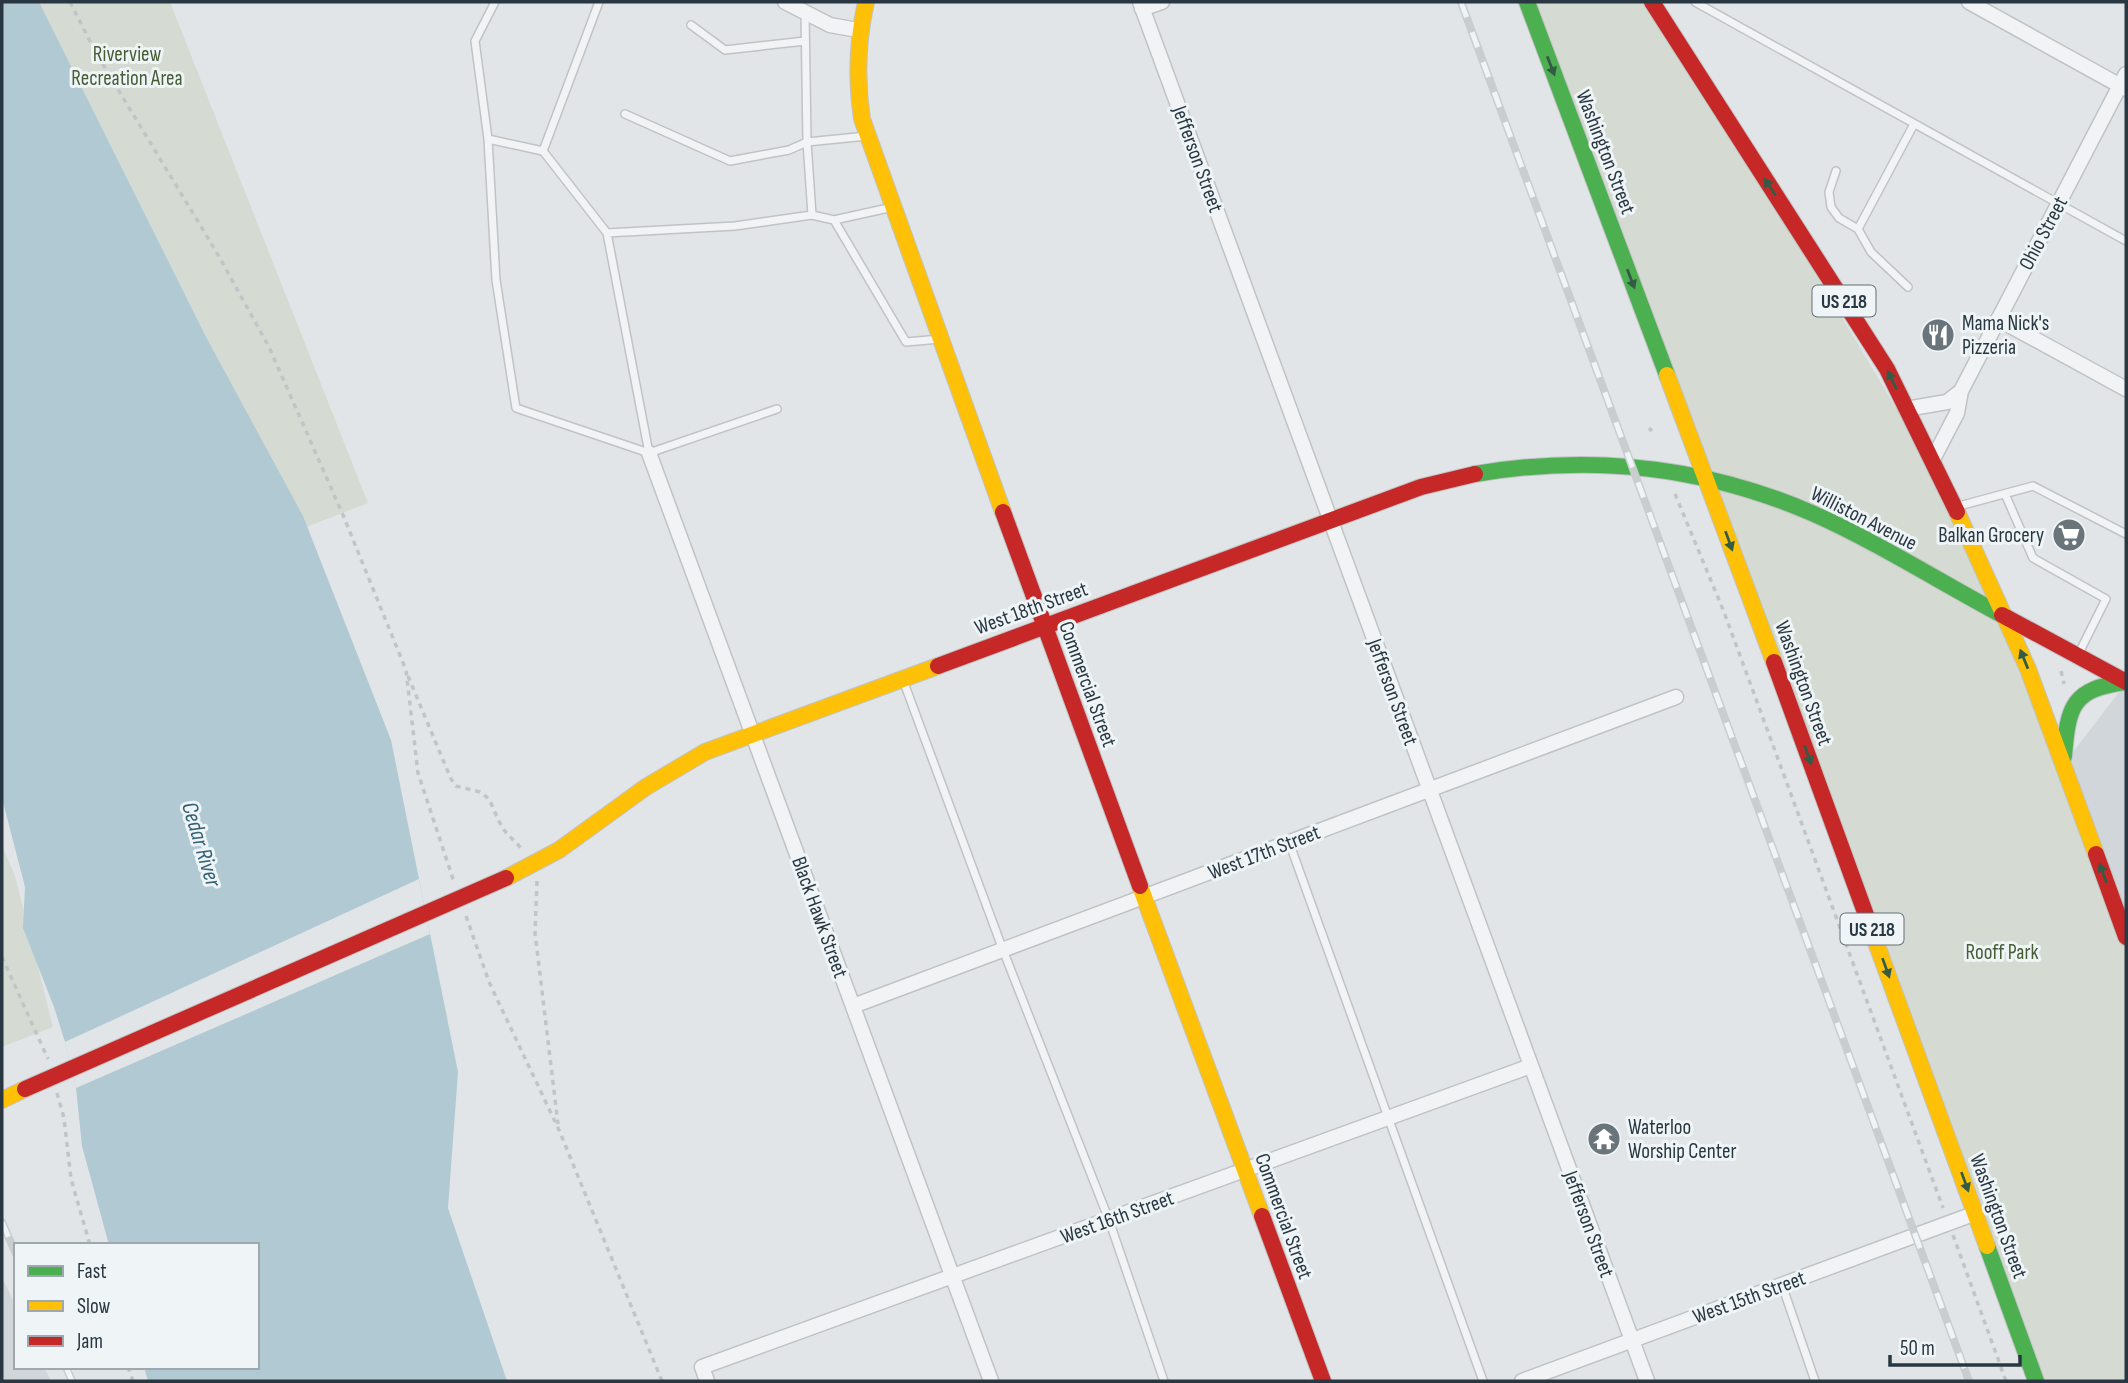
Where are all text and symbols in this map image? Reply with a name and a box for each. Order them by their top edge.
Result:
park label: Riverview Recreation Area [71,42,183,91]
one-way arrow [1546,55,1557,76]
street label: Washington Street [1570,87,1641,218]
street label: Jefferson Street [1166,102,1228,216]
one-way arrow [1764,178,1777,197]
street label: Ohio Street [2014,192,2073,274]
one-way arrow [1626,268,1637,289]
road number: US 218 [1812,286,1876,316]
place label: Mama Nick's Pizzeria [1962,311,2049,360]
restaurant icon: Mama Nick's Pizzeria [1919,316,1957,354]
one-way arrow [1886,370,1897,390]
street label: Williston Avenue [1806,481,1921,556]
supermarket icon: Balkan Grocery [2050,516,2088,554]
place label: Balkan Grocery [1938,523,2044,548]
one-way arrow [1724,531,1735,552]
street label: West 18th Street [971,576,1091,641]
street label: Commercial Street [1053,618,1122,750]
street label: Washington Street [1769,618,1838,749]
street label: Jefferson Street [1361,635,1423,749]
one-way arrow [2018,649,2029,670]
one-way arrow [1803,744,1814,765]
water label: Cedar River [175,799,228,891]
street label: West 17th Street [1205,820,1324,885]
street label: Black Hawk Street [786,853,853,981]
one-way arrow [2097,862,2108,883]
road number: US 218 [1840,914,1904,945]
park label: Rooff Park [1966,940,2038,965]
one-way arrow [1881,958,1892,979]
place label: Waterloo Worship Center [1628,1115,1737,1164]
temple icon: Waterloo Worship Center [1585,1120,1623,1158]
street label: Commercial Street [1249,1150,1318,1282]
street label: Washington Street [1964,1151,2033,1282]
street label: Jefferson Street [1557,1167,1619,1281]
one-way arrow [1960,1171,1971,1192]
street label: West 16th Street [1057,1185,1177,1250]
legend [14,1243,259,1369]
text: Fast [77,1259,107,1284]
street label: West 15th Street [1690,1266,1809,1329]
text: Slow [77,1294,111,1319]
scale bar [1890,1324,2020,1368]
text: Jam [76,1329,103,1354]
text: 50 m [1900,1336,1935,1361]

